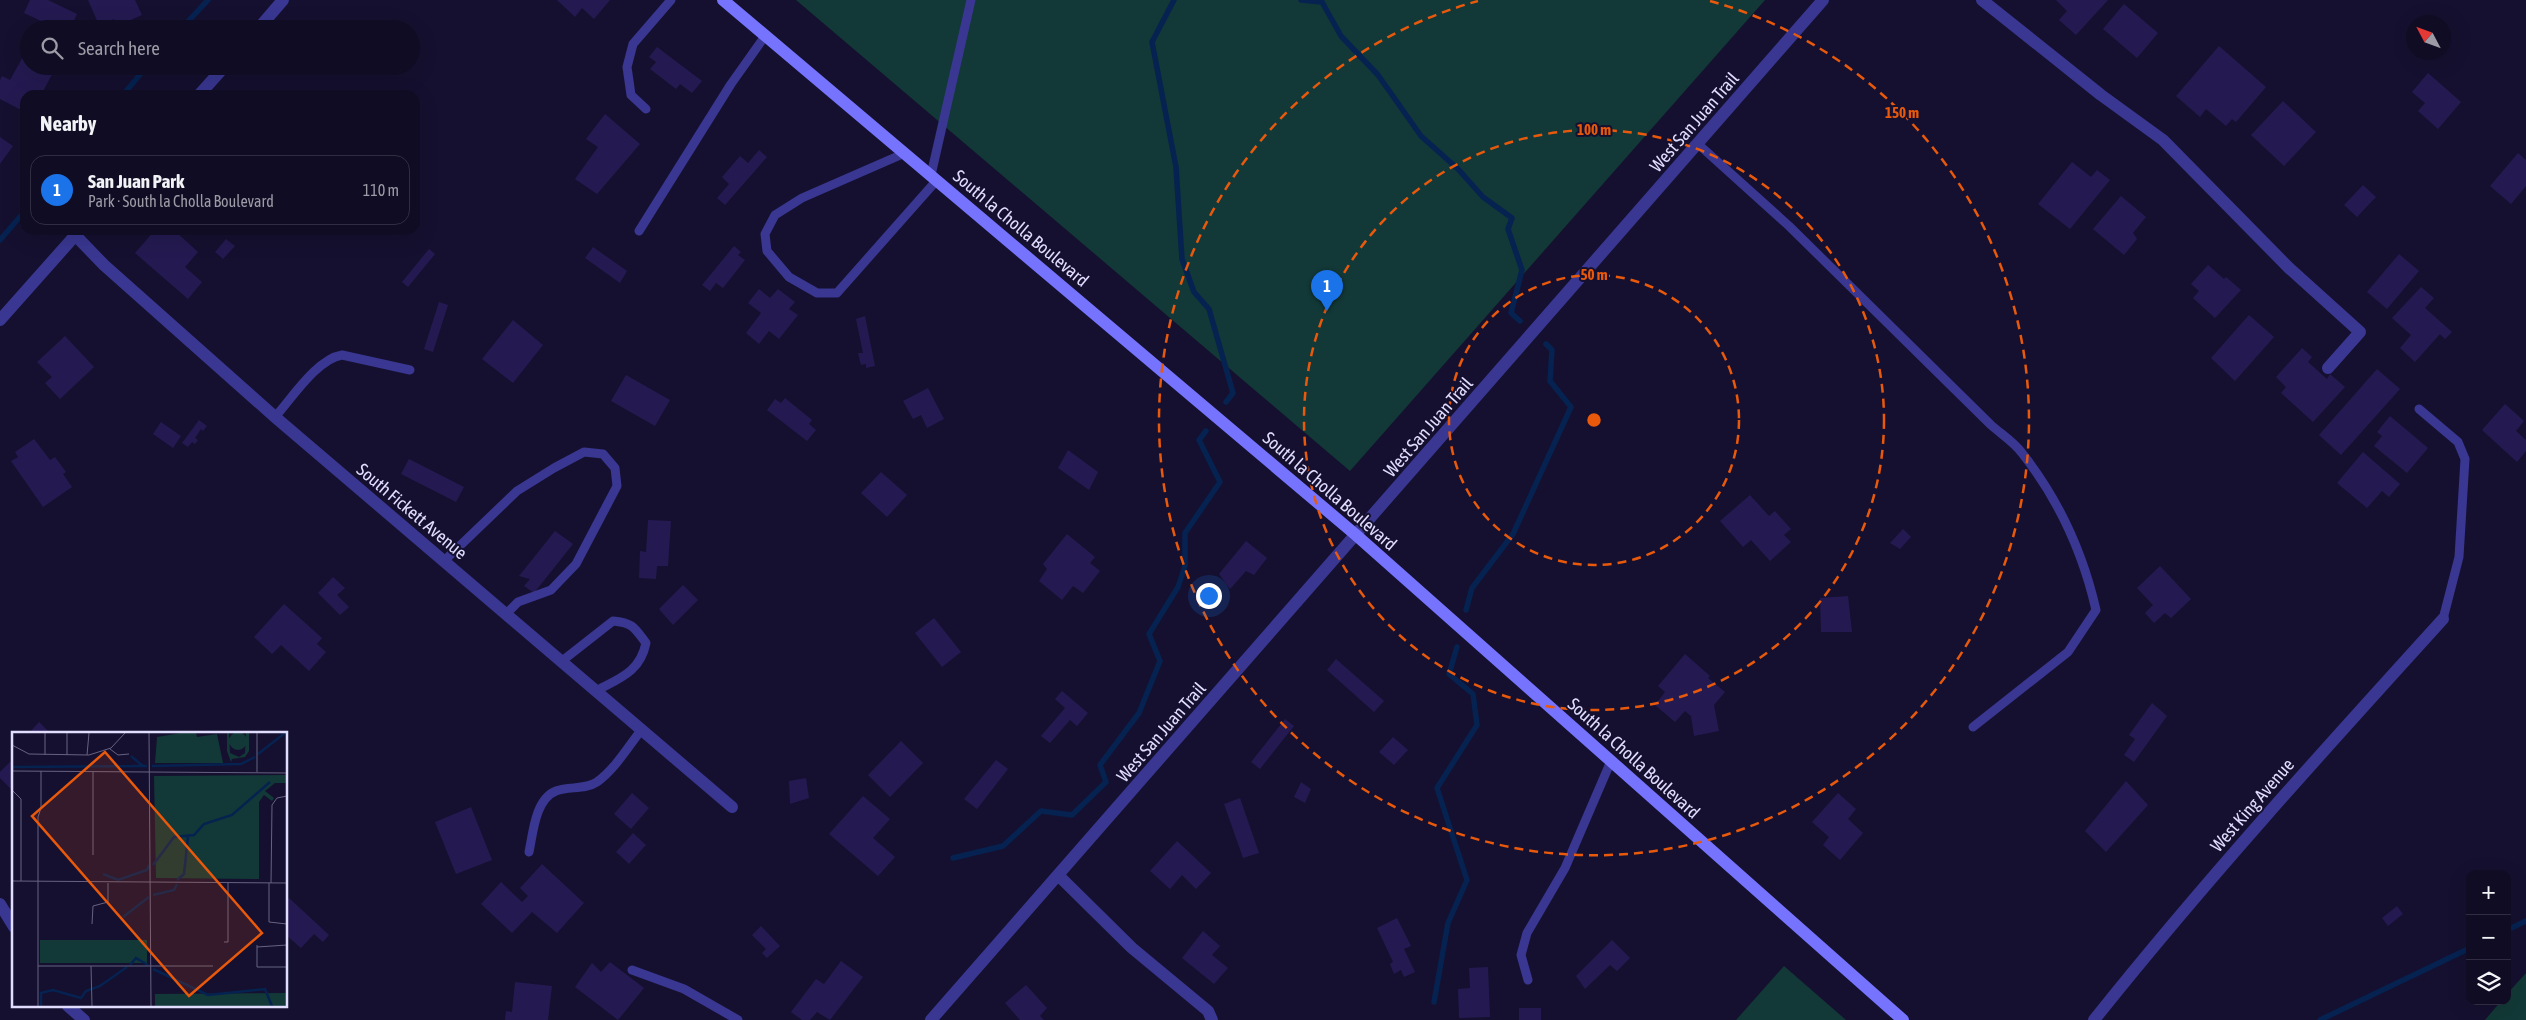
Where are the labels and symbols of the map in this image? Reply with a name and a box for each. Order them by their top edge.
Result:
north arrow [2406,15,2451,60]
street label: West San Juan Trail [1645,68,1743,176]
text: 150 m [1885,104,1919,121]
text: 100 m [1577,121,1611,138]
street label: South la Cholla Boulevard [949,165,1093,291]
text: 50 m [1581,266,1608,283]
pin: 1 [1311,270,1343,311]
street label: West San Juan Trail [1379,373,1477,481]
centre of rings [1585,411,1603,429]
street label: South la Cholla Boulevard [1259,427,1401,555]
street label: South Fickett Avenue [353,459,471,563]
your location [1196,583,1222,609]
street label: West San Juan Trail [1112,678,1210,786]
street label: South la Cholla Boulevard [1564,693,1704,823]
inset map [12,732,288,1008]
street label: West King Avenue [2206,754,2298,856]

